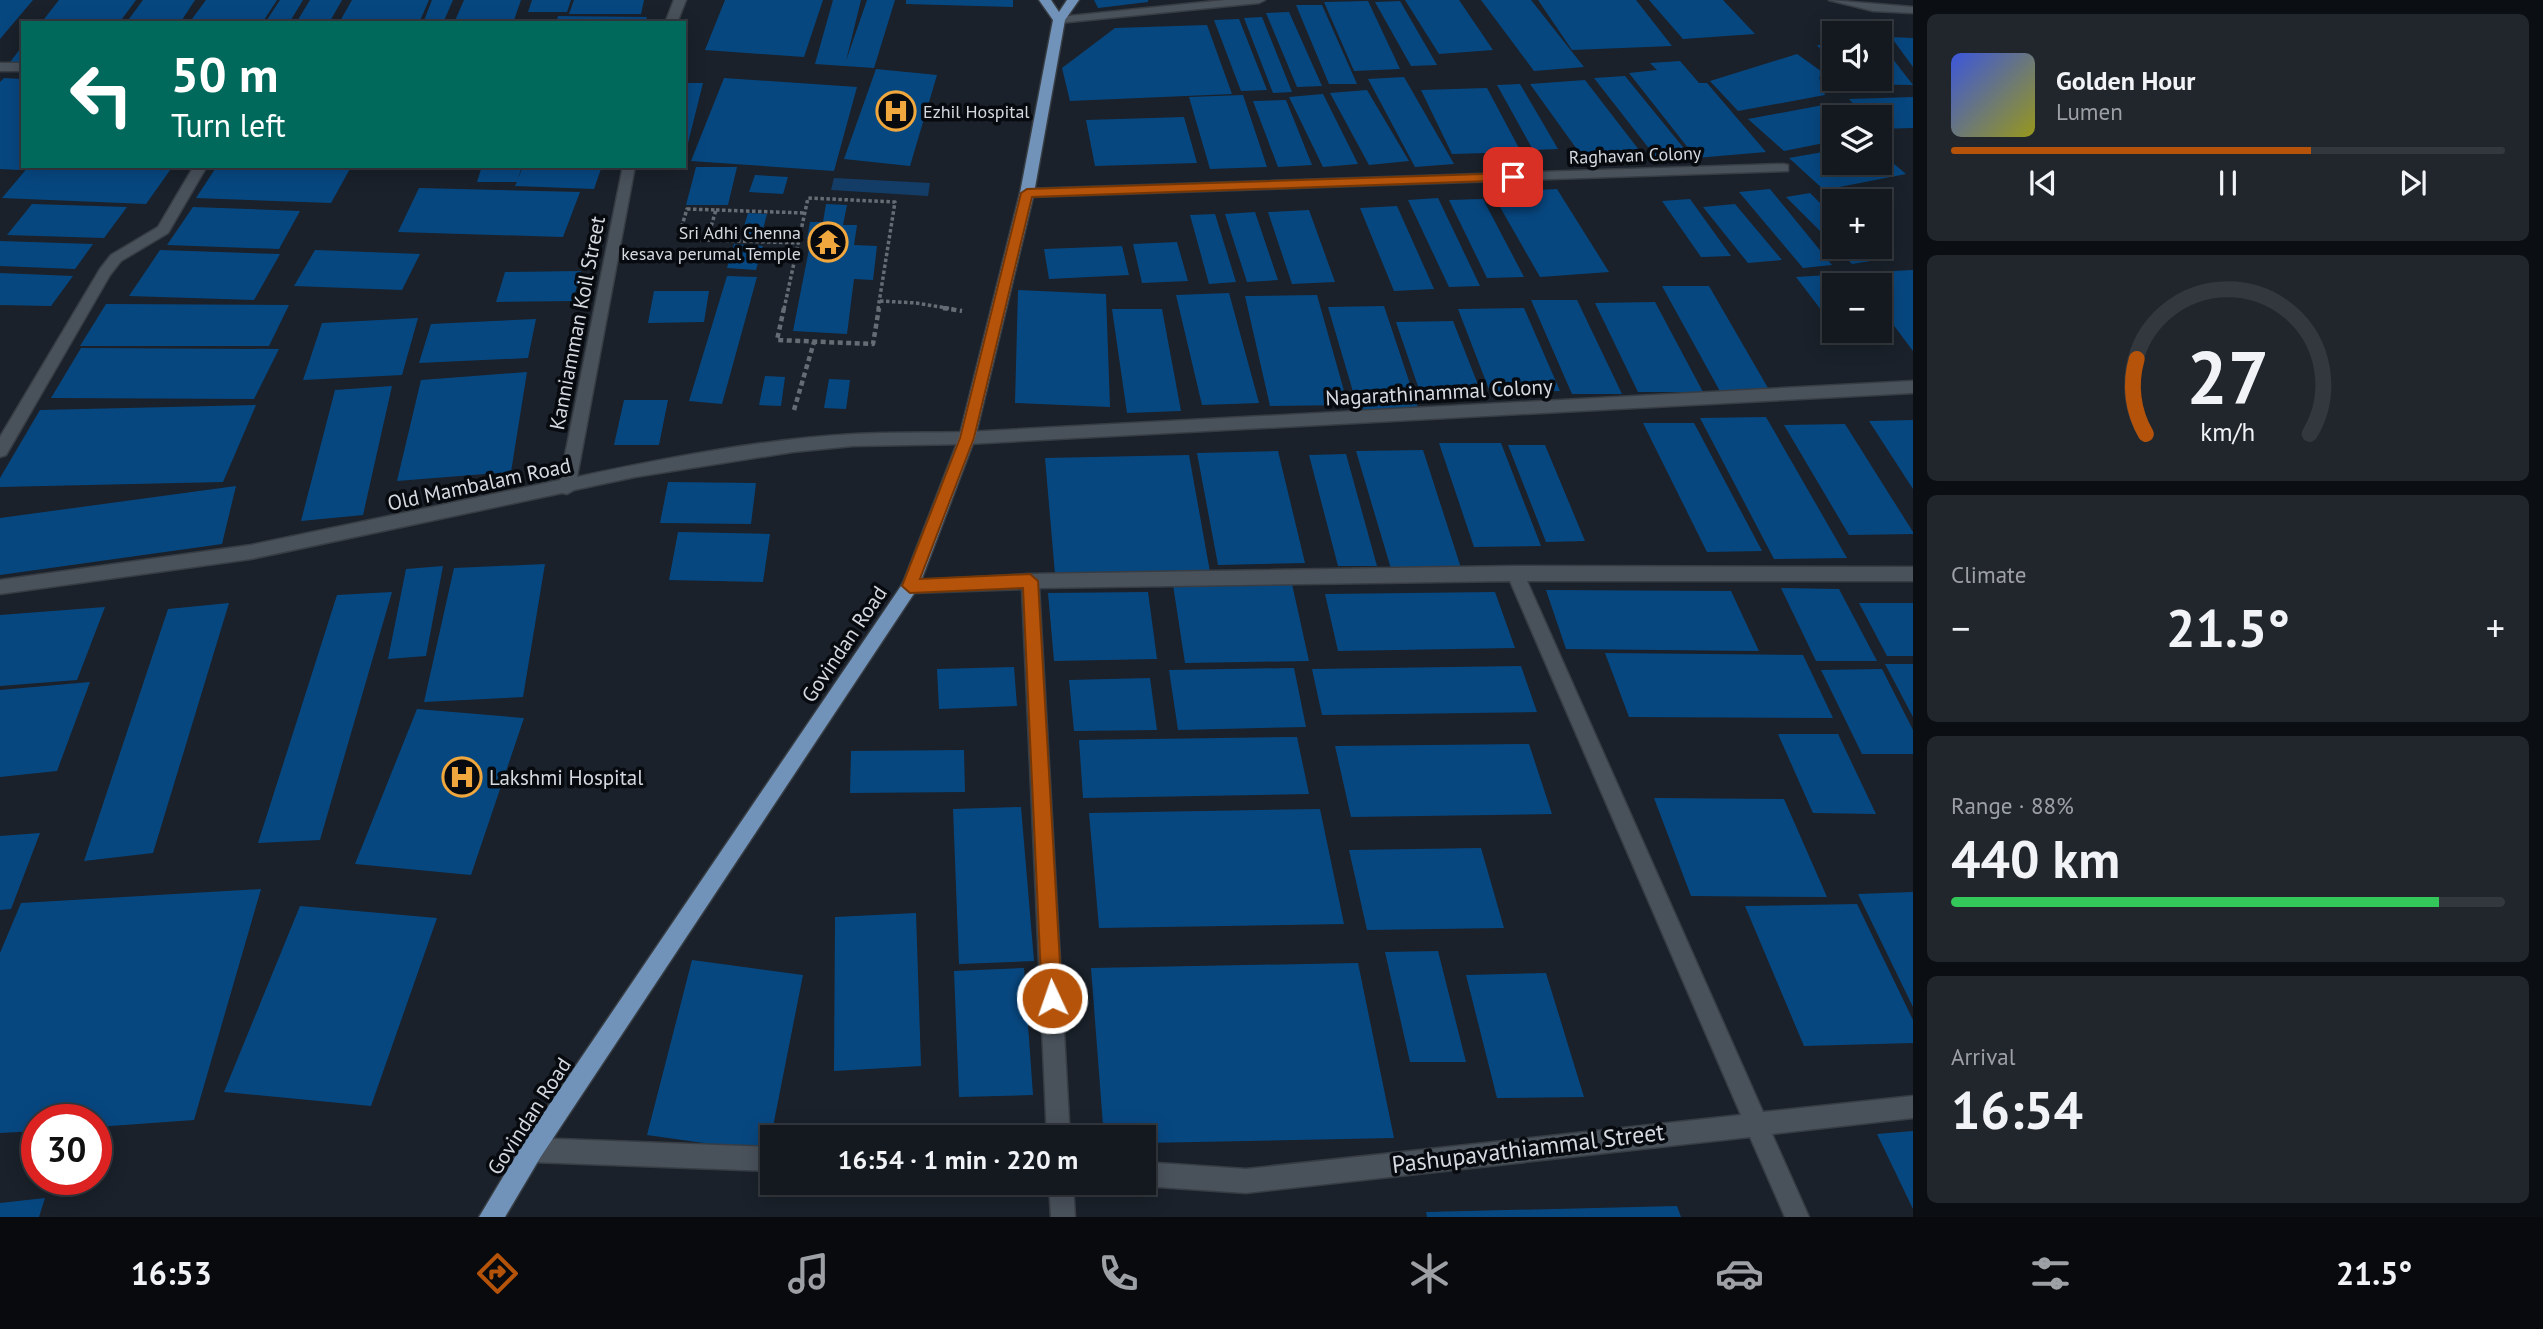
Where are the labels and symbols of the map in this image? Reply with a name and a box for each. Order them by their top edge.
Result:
hospital icon: Ezhil Hospital [875,90,917,132]
place label: Ezhil Hospital [923,100,1030,123]
street label: Raghavan Colony [1568,141,1702,169]
pin [1483,147,1543,207]
street label: Kanniamman Koil Street [543,214,611,432]
place label: Sri Adhi Chenna kesava perumal Temple [621,221,801,265]
temple icon: Sri Adhi Chenna kesava perumal Temple [807,221,849,263]
street label: Nagarathinammal Colony [1325,373,1553,411]
street label: Old Mambalam Road [385,451,573,517]
street label: Govindan Road [795,581,893,707]
hospital icon: Lakshmi Hospital [441,756,483,798]
place label: Lakshmi Hospital [489,764,643,791]
position arrow [1015,961,1089,1035]
street label: Govindan Road [481,1052,577,1180]
speed limit sign: 30 [21,1104,112,1195]
street label: Pashupavathiammal Street [1390,1116,1666,1180]

